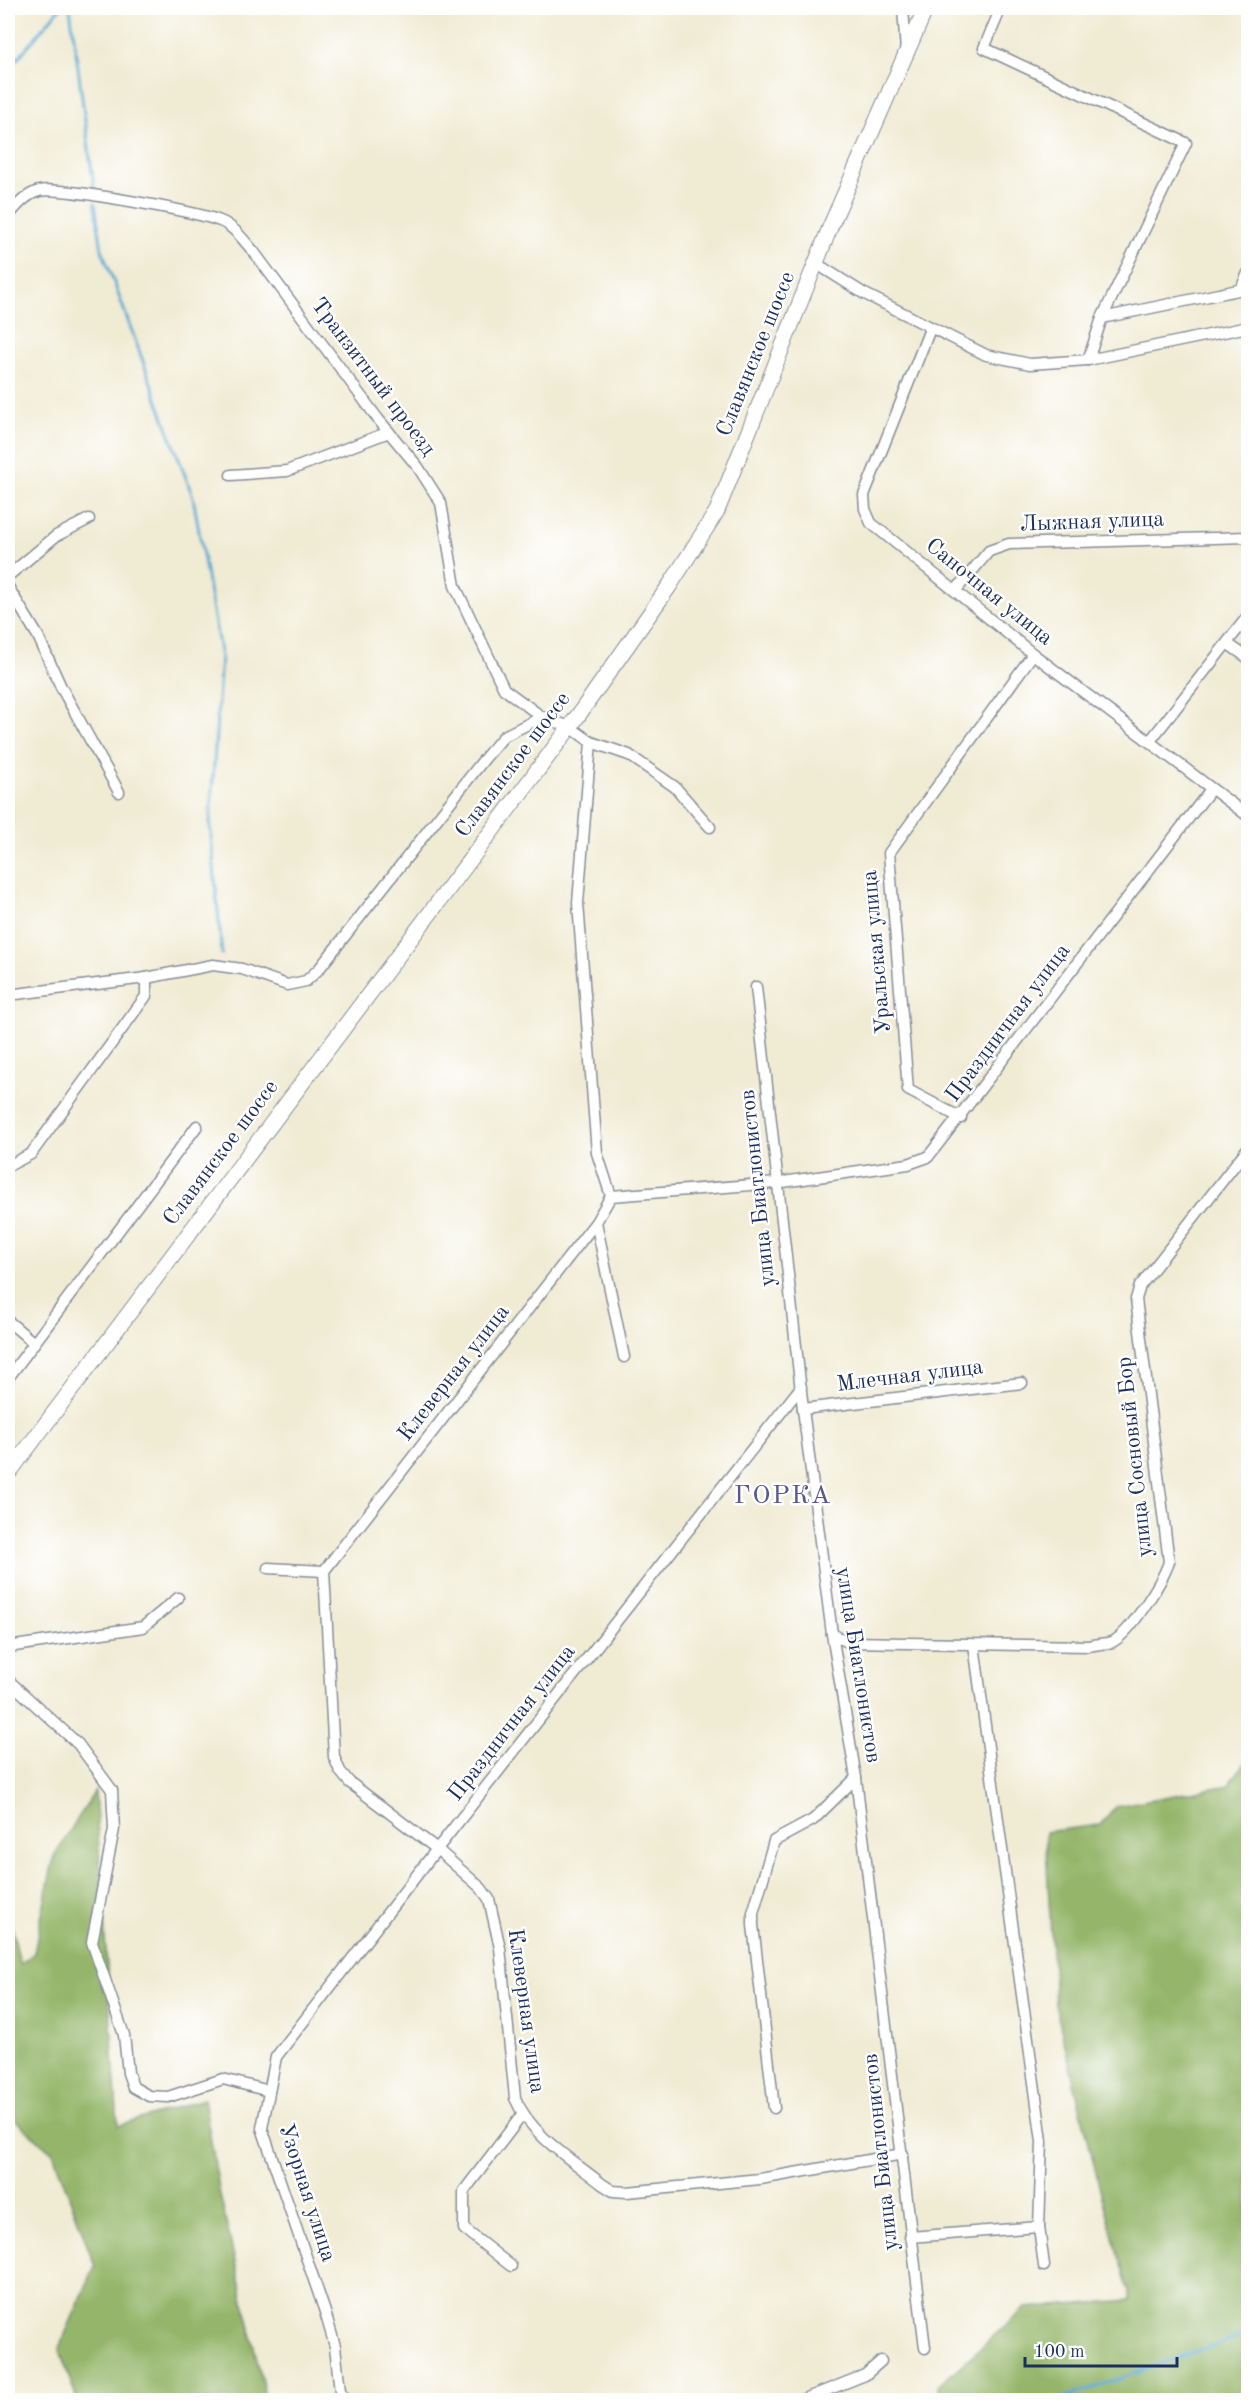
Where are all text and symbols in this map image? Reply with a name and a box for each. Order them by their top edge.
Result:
street label: Славянское шоссе [713,268,799,440]
street label: Транзитный проезд [307,294,439,460]
street label: Лыжная улица [1020,508,1165,536]
street label: Саночная улица [921,534,1057,650]
street label: Славянское шоссе [451,688,575,842]
street label: Уральская улица [859,869,895,1035]
street label: Праздничная улица [942,940,1075,1106]
street label: Славянское шоссе [159,1076,283,1230]
street label: улица Биатлонистов [737,1088,779,1288]
street label: Клеверная улица [394,1301,514,1445]
street label: Млечная улица [835,1356,985,1396]
street label: улица Сосновый Бор [1114,1356,1156,1558]
district label: ГОРКА [734,1483,832,1509]
street label: улица Биатлонистов [832,1565,884,1765]
street label: Праздничная улица [444,1641,580,1805]
street label: Клеверная улица [504,1927,548,2095]
street label: улица Биатлонистов [860,2052,902,2252]
street label: Узорная улица [274,2121,340,2265]
scale bar [1025,2330,1176,2368]
text: 100 m [1034,2343,1085,2361]

